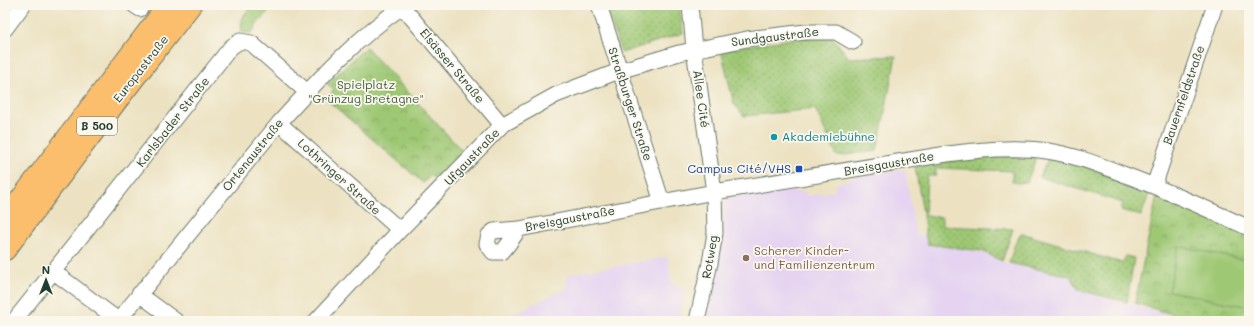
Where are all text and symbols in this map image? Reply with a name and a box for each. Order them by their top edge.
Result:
street label: Sundgaustraße [730,23,820,49]
street label: Elsässer Straße [417,25,489,106]
street label: Europastraße [109,32,171,105]
street label: Bauernfeldstraße [1159,43,1208,146]
street label: Straßburger Straße [605,45,657,162]
street label: Allee Cité [690,69,714,129]
street label: Karlsbader Straße [132,73,212,170]
park label: Spielplatz "Grünzug Bretagne" [308,76,424,106]
street label: Ortenaustraße [218,115,286,194]
road number: B 500 [77,117,117,135]
street label: Ufgaustraße [440,124,503,188]
place label: Akademiebühne [782,128,875,144]
marker: Akademiebühne [769,132,779,142]
street label: Lothringer Straße [295,135,385,218]
street label: Breisgaustraße [843,147,935,179]
place label: Campus Cité/VHS [687,160,791,176]
marker: Campus Cité/VHS [794,164,804,174]
street label: Breisgaustraße [524,201,616,235]
street label: Rotweg [697,234,721,280]
place label: Scherer Kinder- und Familienzentrum [754,242,875,272]
marker: Scherer Kinder- und Familienzentrum [741,253,751,263]
north arrow [26,260,66,300]
text: N [42,262,50,277]

